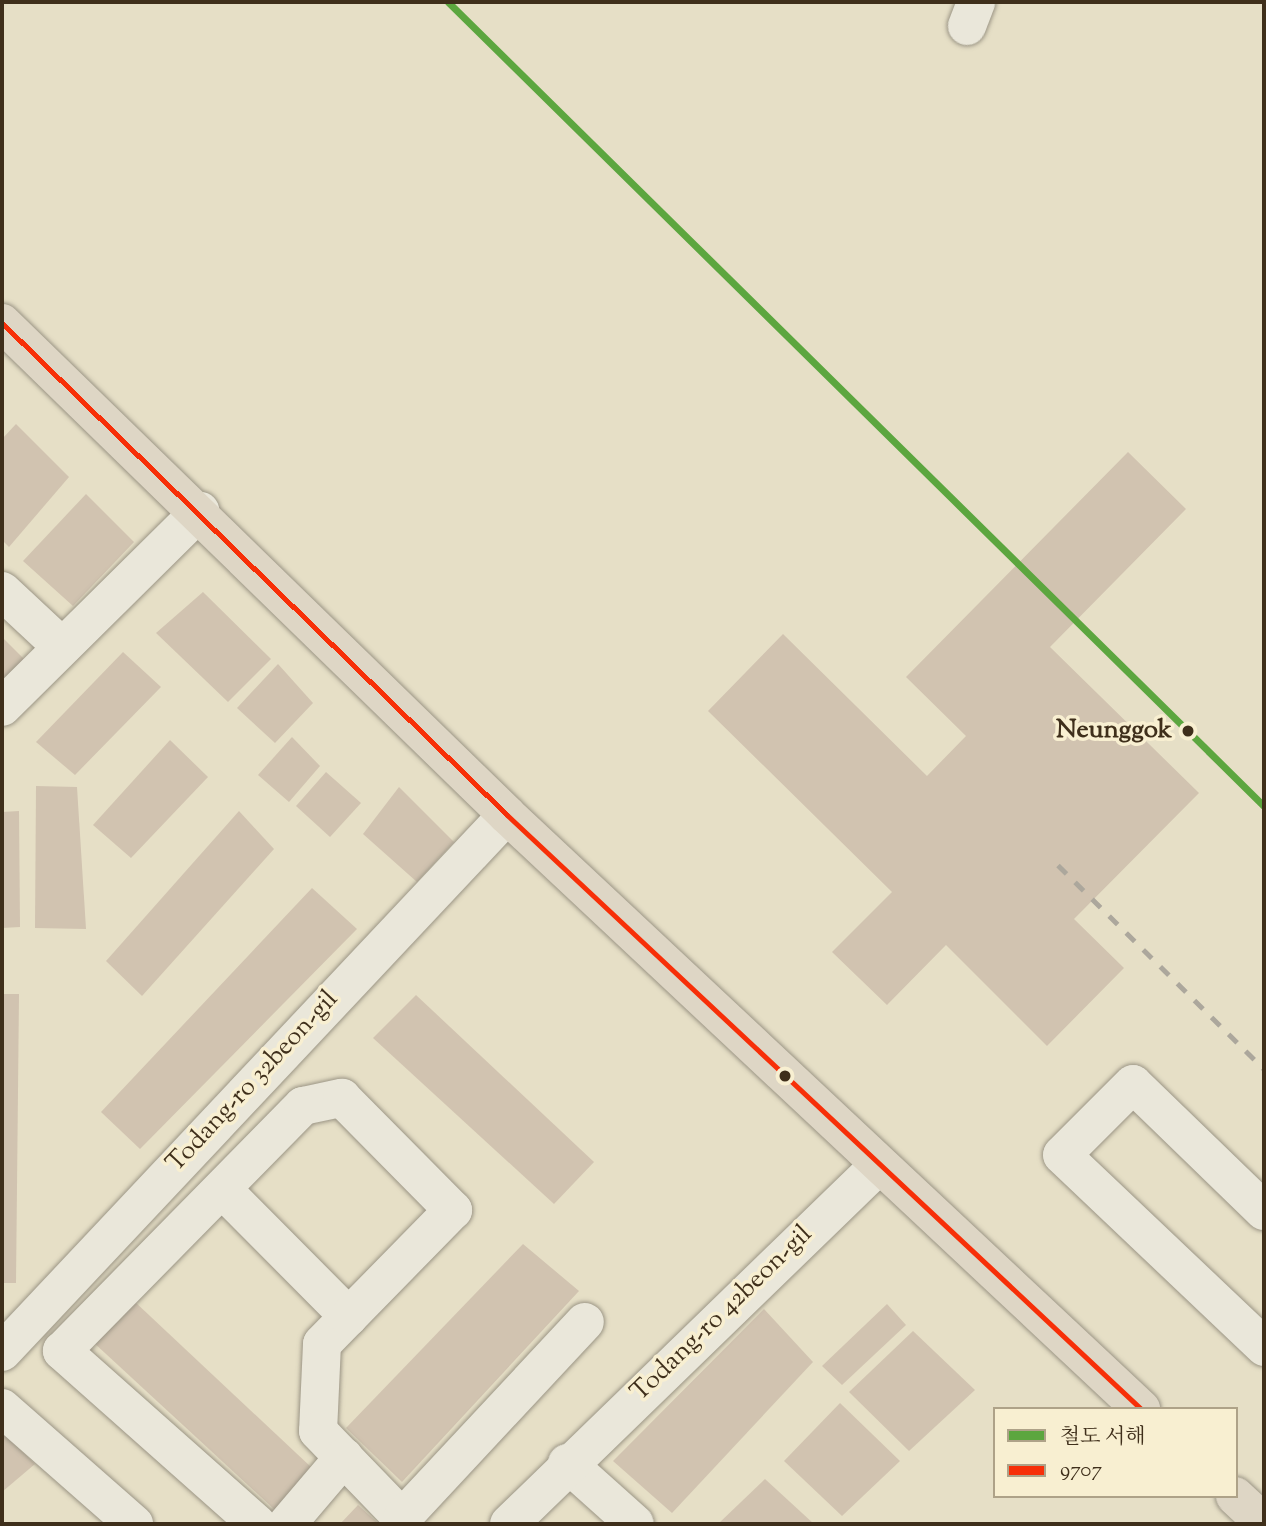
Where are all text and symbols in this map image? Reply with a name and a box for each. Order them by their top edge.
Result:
place label: Neunggok [1056,715,1172,747]
marker: Neunggok [1178,721,1198,741]
street label: Todang-ro 32beon-gil [161,985,345,1179]
unlabelled marker [778,1069,792,1083]
street label: Todang-ro 42beon-gil [625,1220,819,1408]
legend [993,1407,1238,1498]
text: 철도 서해 [1060,1423,1146,1453]
text: 9707 [1060,1456,1102,1486]

